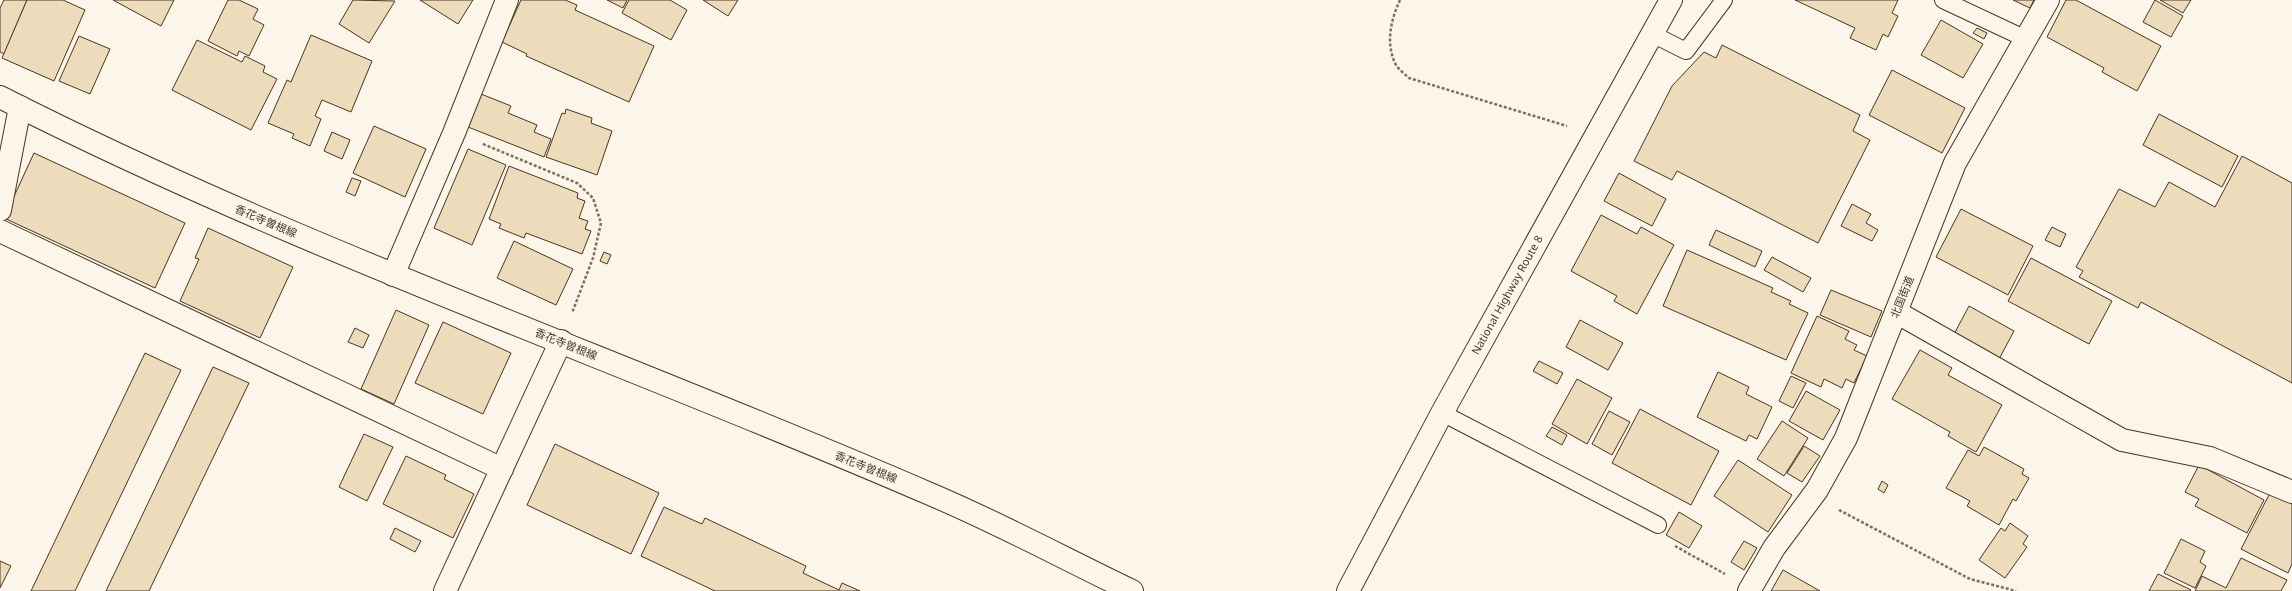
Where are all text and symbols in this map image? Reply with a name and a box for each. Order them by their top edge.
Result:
street label: 香花寺曽根線 [233,201,300,240]
street label: National Highway Route 8 [1467,232,1546,357]
street label: 北国街道 [1886,274,1917,320]
street label: 香花寺曽根線 [533,324,600,363]
street label: 香花寺曽根線 [833,447,900,486]

